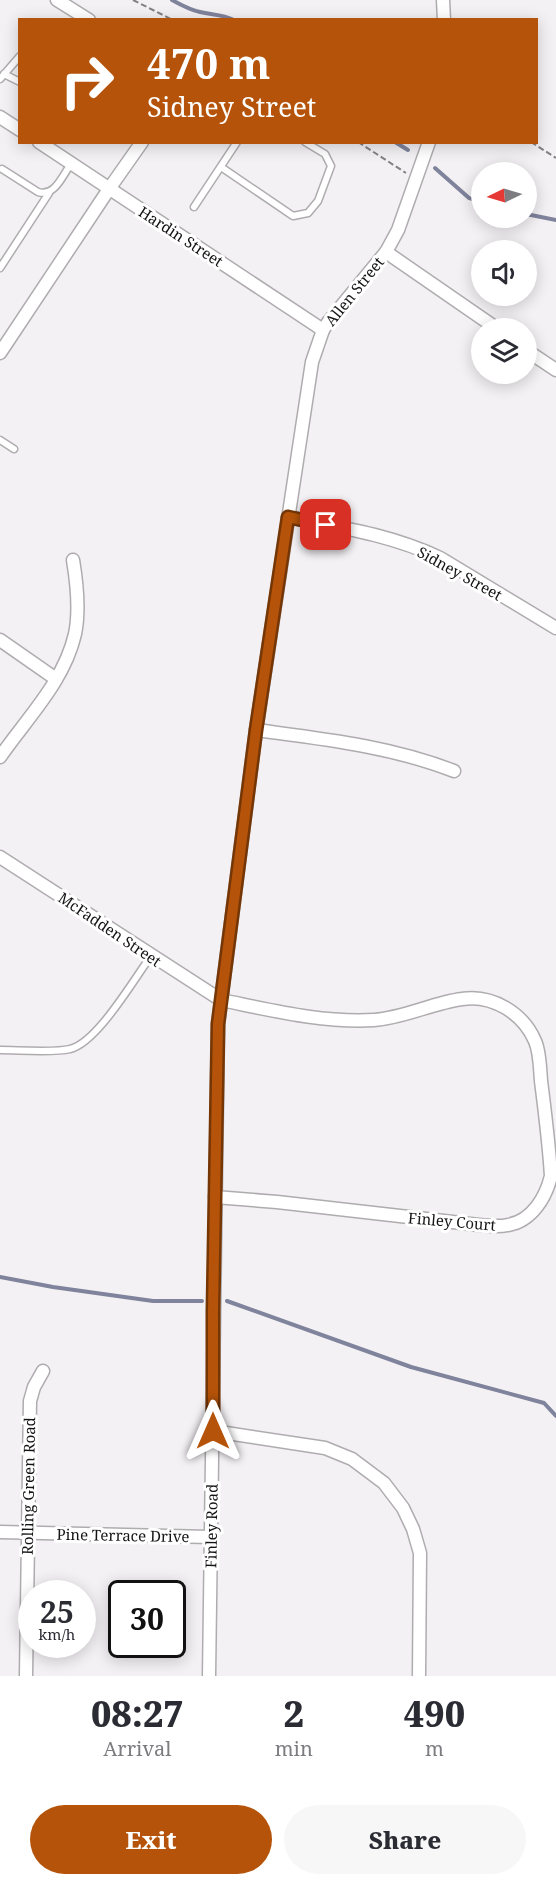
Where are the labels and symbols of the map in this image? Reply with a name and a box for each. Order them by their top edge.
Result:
north arrow [471,162,537,228]
street label: Hardin Street [135,201,227,271]
street label: Allen Street [320,252,388,330]
pin [300,499,351,550]
street label: Sidney Street [414,541,506,605]
street label: McFadden Street [55,887,165,971]
street label: Finley Court [407,1207,497,1235]
position arrow [181,1399,245,1463]
street label: Rolling Green Road [17,1417,39,1555]
street label: Finley Road [200,1484,222,1568]
street label: Pine Terrace Drive [56,1524,190,1546]
speed limit sign: 30 [108,1580,186,1658]

